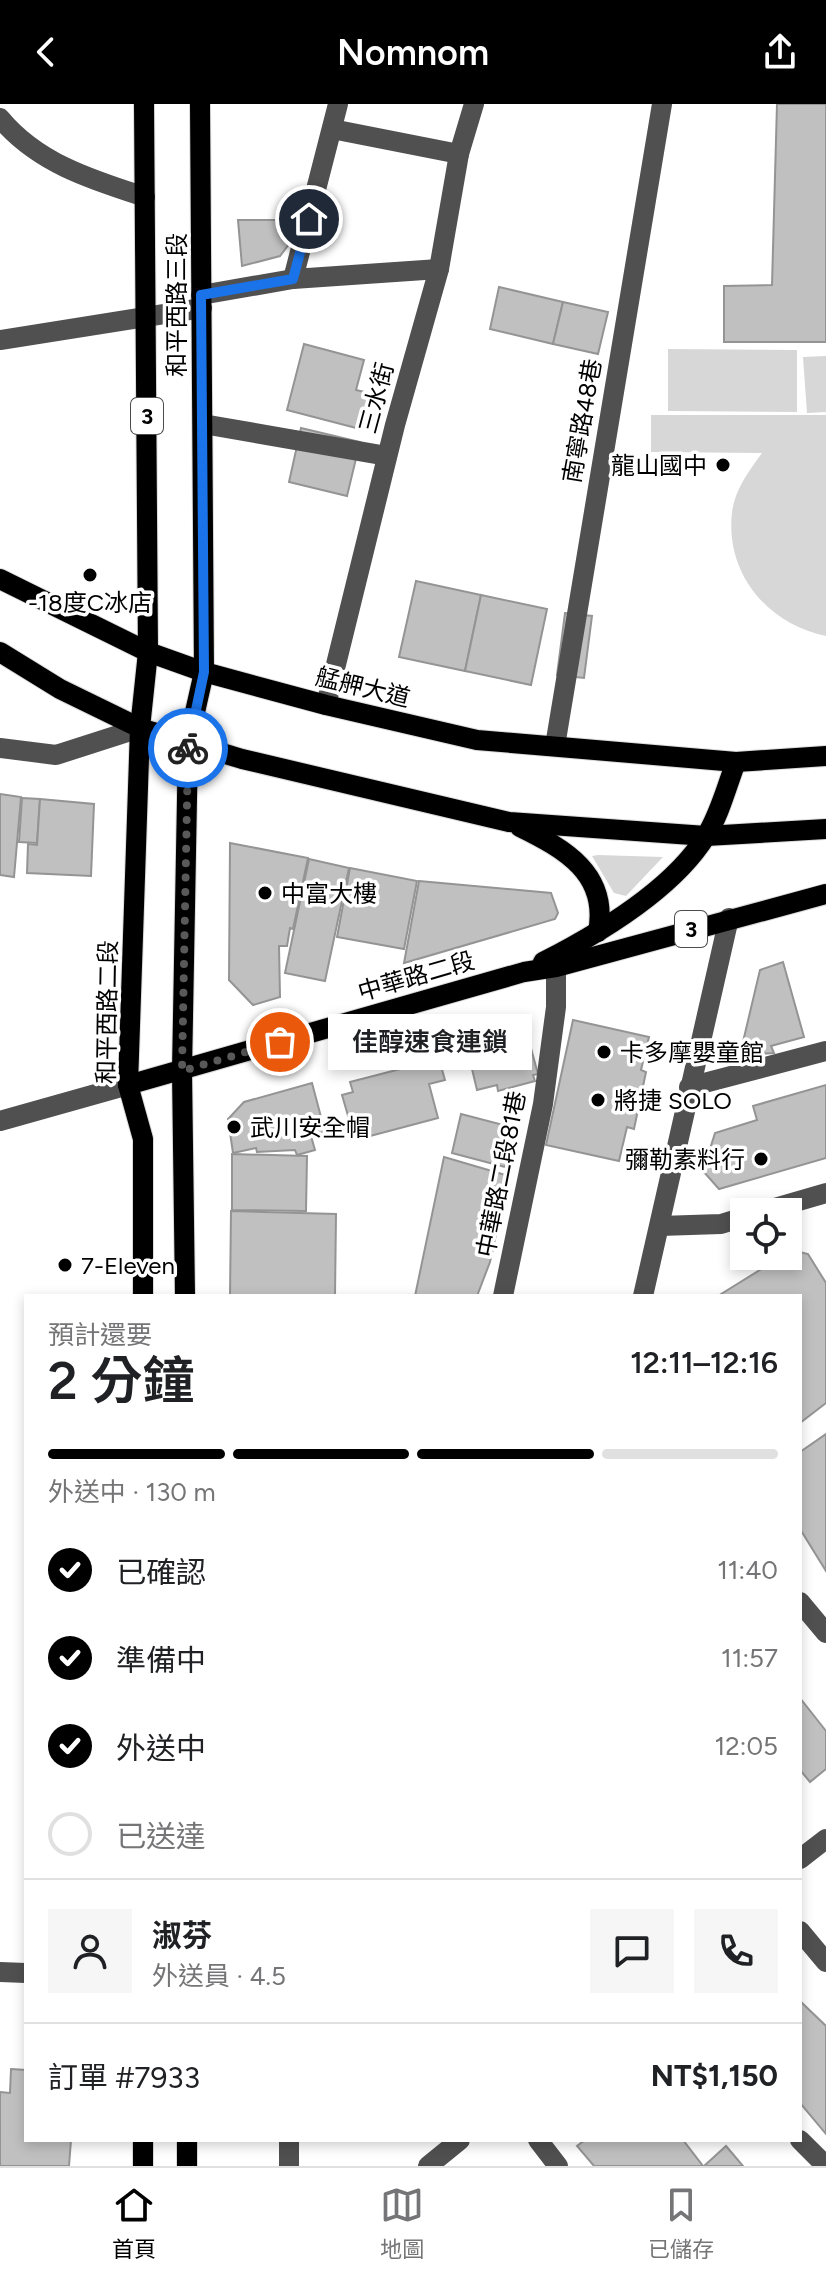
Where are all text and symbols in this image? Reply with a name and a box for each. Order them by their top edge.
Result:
icon: back [24,30,68,74]
icon: share [758,30,802,74]
text: Nomnom [337,31,489,74]
pin [275,185,343,253]
icon: home [287,197,331,241]
street label: 和平西路三段 [162,233,191,377]
street label: 南寧路48巷 [557,357,607,485]
street label: 三水街 [353,359,399,437]
road number: 3 [131,398,163,434]
place label: 龍山國中 [611,451,707,480]
marker: 龍山國中 [714,456,732,474]
marker: -18度C冰店 [81,566,99,584]
place label: -18度C冰店 [28,588,152,617]
street label: 艋舺大道 [313,661,413,713]
courier [148,708,228,788]
icon: bike [166,726,210,770]
place label: 中富大樓 [281,879,377,908]
marker: 中富大樓 [256,884,274,902]
road number: 3 [675,911,707,947]
street label: 和平西路二段 [91,940,123,1084]
street label: 中華路二段 [354,946,478,1006]
pin [246,1008,314,1076]
callout: 佳醇速食連鎖 [328,1014,532,1070]
icon: bag [258,1020,302,1064]
text: 佳醇速食連鎖 [352,1026,508,1058]
place label: 卡多摩嬰童館 [620,1038,764,1067]
marker: 卡多摩嬰童館 [595,1043,613,1061]
place label: 將捷 SOLO [614,1086,732,1115]
street label: 中華路二段81巷 [471,1088,531,1260]
marker: 將捷 SOLO [589,1091,607,1109]
place label: 武川安全帽 [250,1113,370,1142]
marker: 武川安全帽 [225,1118,243,1136]
place label: 彌勒素料行 [625,1145,745,1174]
marker: 彌勒素料行 [752,1150,770,1168]
map controls [730,1198,802,1270]
button: locate [730,1198,802,1270]
place label: 7-Eleven [81,1251,175,1280]
marker: 7-Eleven [56,1256,74,1274]
text: 預計還要 [48,1319,152,1351]
text: 12:11–12:16 [630,1344,778,1381]
text: 2 分鐘 [48,1350,194,1412]
text: 外送中 · 130 m [48,1476,216,1508]
icon: check [48,1548,92,1592]
text: 已確認 [116,1554,206,1591]
text: 11:40 [717,1554,778,1586]
icon: check [48,1636,92,1680]
text: 準備中 [116,1642,206,1679]
text: 11:57 [721,1642,778,1674]
icon: check [48,1724,92,1768]
text: 外送中 [116,1730,206,1767]
text: 12:05 [715,1730,778,1762]
text: 已送達 [116,1818,206,1855]
button: person [48,1909,132,1993]
button: chat [590,1909,674,1993]
button: phone [694,1909,778,1993]
text: 淑芬 [152,1917,212,1954]
text: 外送員 · 4.5 [152,1960,286,1992]
text: NT$1,150 [651,2057,778,2094]
text: 訂單 #7933 [48,2059,200,2096]
tab: 首頁 [112,2183,156,2263]
tab: 地圖 [380,2183,424,2263]
tab: 已儲存 [648,2183,714,2263]

